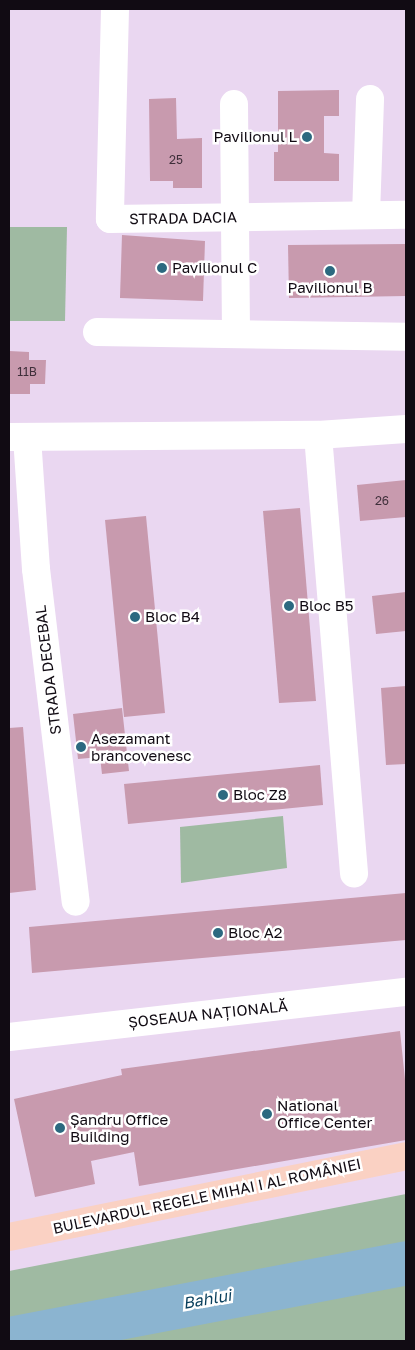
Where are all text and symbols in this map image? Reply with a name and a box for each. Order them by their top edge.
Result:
place label: Pavilionul L [214,128,297,146]
marker: Pavilionul L [301,131,313,143]
house number: 25 [169,153,183,167]
street label: STRADA DACIA [129,208,237,228]
place label: Pavilionul C [172,259,257,277]
marker: Pavilionul C [156,262,168,274]
marker: Pavilionul B [324,265,336,277]
place label: Pavilionul B [288,279,372,297]
house number: 11B [17,365,37,379]
house number: 26 [375,494,389,508]
place label: Bloc B5 [299,597,353,615]
marker: Bloc B5 [283,600,295,612]
street label: STRADA DECEBAL [31,604,65,736]
place label: Bloc B4 [145,608,200,626]
marker: Bloc B4 [129,611,141,623]
place label: Asezamant brancovenesc [91,729,191,764]
marker: Asezamant brancovenesc [75,741,87,753]
place label: Bloc Z8 [233,786,287,804]
marker: Bloc Z8 [217,789,229,801]
place label: Bloc A2 [228,924,282,942]
marker: Bloc A2 [212,927,224,939]
street label: ȘOSEAUA NAȚIONALĂ [127,997,289,1031]
place label: National Office Center [277,1096,372,1131]
marker: National Office Center [261,1108,273,1120]
place label: Șandru Office Building [70,1110,168,1145]
marker: Șandru Office Building [54,1122,66,1134]
street label: BULEVARDUL REGELE MIHAI I AL ROMÂNIEI [51,1154,363,1238]
water label: Bahlui [181,1285,233,1313]

